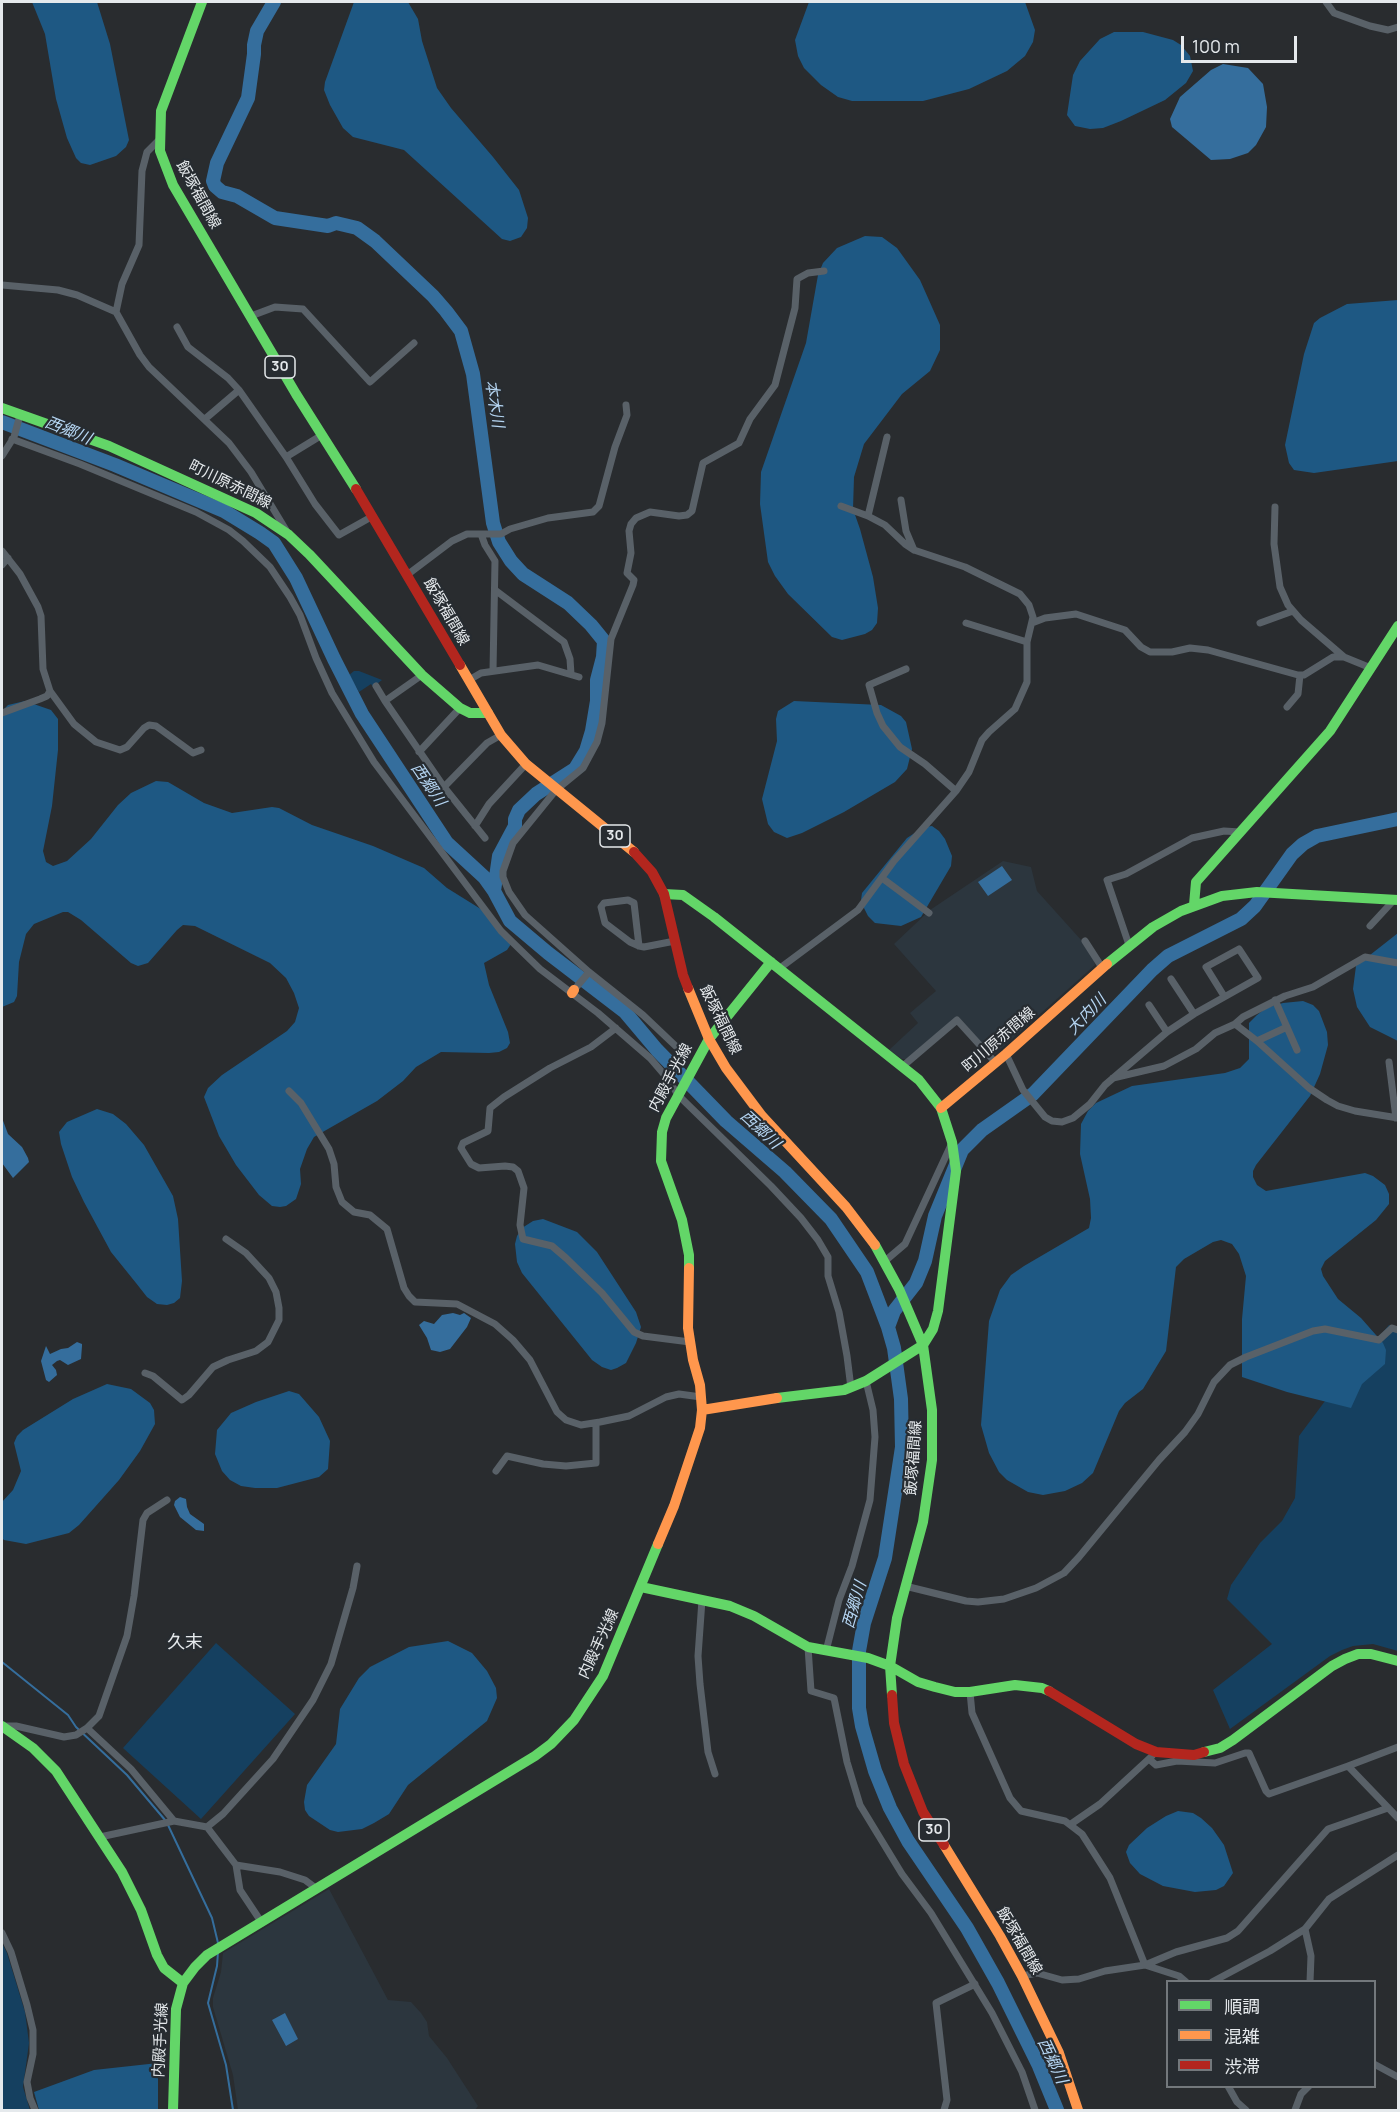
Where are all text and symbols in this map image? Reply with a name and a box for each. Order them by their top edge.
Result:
scale bar [1184,24,1300,62]
text: 100 m [1192,34,1240,58]
street label: 飯塚福間線 [172,158,224,232]
road number: 30 [265,356,295,378]
water label: 本木川 [481,379,507,429]
water label: 西郷川 [42,413,94,449]
street label: 町川原赤間線 [186,457,274,513]
street label: 飯塚福間線 [419,575,473,649]
water label: 西郷川 [407,760,449,810]
road number: 30 [600,825,630,847]
street label: 飯塚福間線 [695,982,745,1058]
water label: 大内川 [1063,991,1111,1039]
street label: 町川原赤間線 [959,1004,1039,1076]
street label: 内殿手光線 [645,1041,697,1115]
water label: 西郷川 [736,1107,784,1153]
street label: 飯塚福間線 [902,1420,926,1496]
water label: 西郷川 [839,1579,871,1631]
street label: 内殿手光線 [575,1606,623,1682]
district label: 久末 [167,1632,203,1654]
road number: 30 [919,1819,949,1841]
street label: 飯塚福間線 [992,1904,1046,1978]
legend [1166,1980,1376,2088]
text: 順調 [1224,1994,1260,2018]
street label: 内殿手光線 [150,2002,172,2078]
text: 混雑 [1224,2024,1260,2048]
water label: 西郷川 [1033,2035,1071,2087]
text: 渋滞 [1224,2054,1260,2078]

